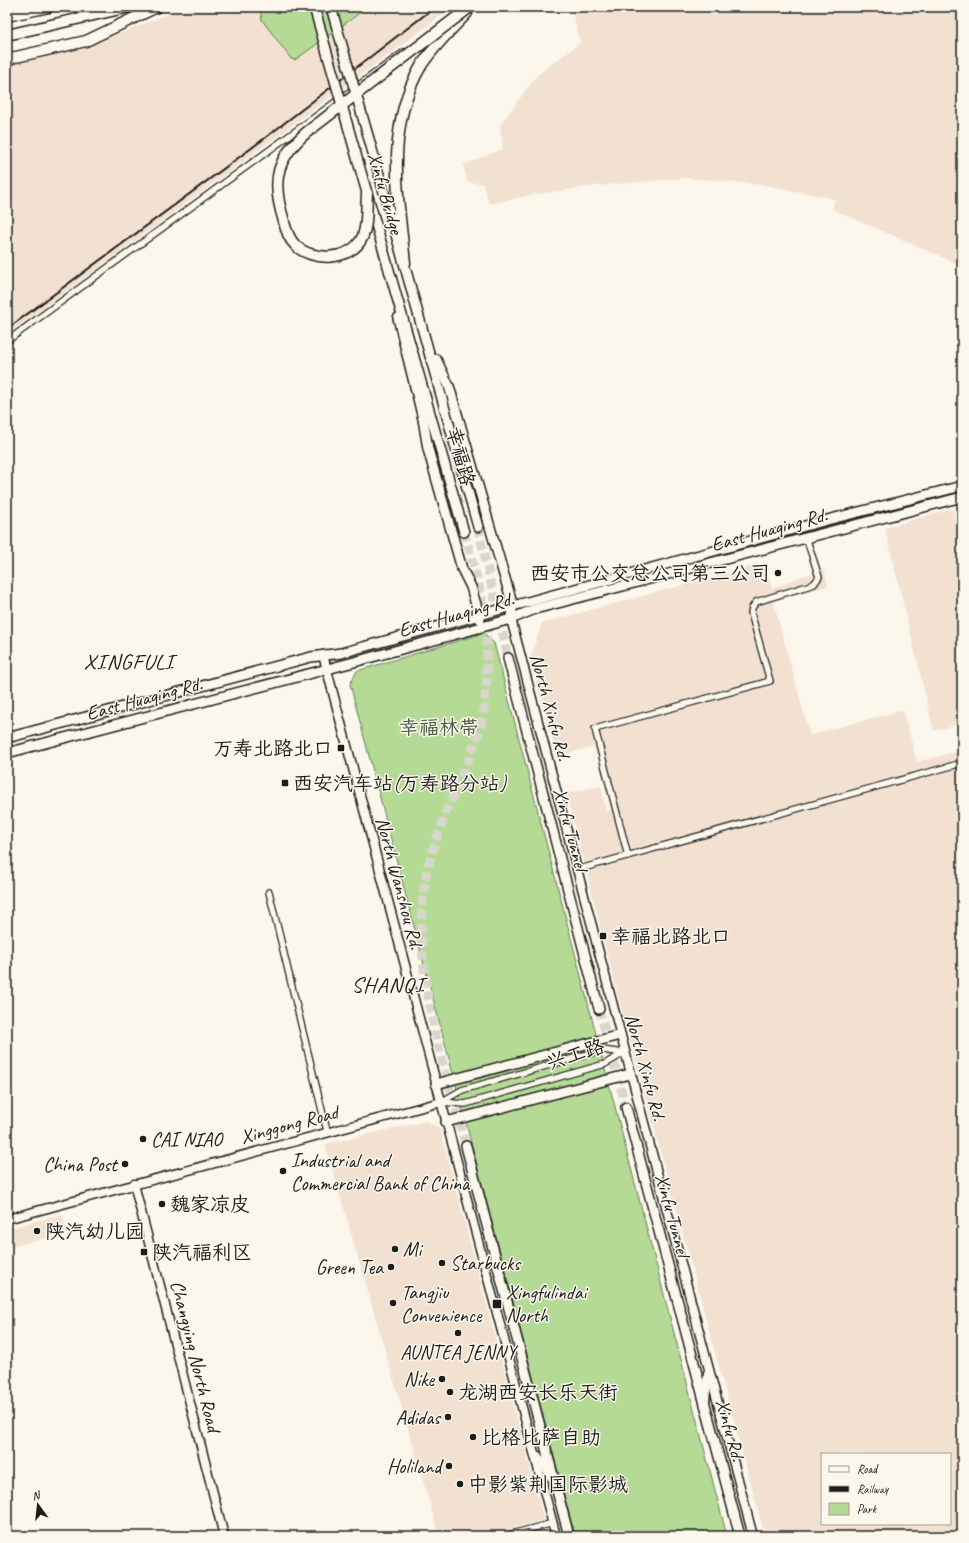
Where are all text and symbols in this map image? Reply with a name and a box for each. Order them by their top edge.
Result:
street label: Xinfu Bridge [362,149,410,238]
street label: 幸福路 [441,424,481,489]
street label: East Huaqing Rd. [708,502,830,557]
place label: 西安市公交总公司第三公司 [530,561,770,586]
marker: 西安市公交总公司第三公司 [773,568,783,578]
street label: East Huaqing Rd. [395,586,517,643]
district label: XINGFULI [84,648,178,676]
street label: North Xinfu Rd. [524,651,577,763]
street label: East Huaqing Rd. [83,671,205,726]
park label: 幸福林带 [399,715,479,740]
place label: 万寿北路北口 [213,736,333,761]
marker: 万寿北路北口 [336,743,346,753]
place label: 西安汽车站(万寿路分站) [293,771,508,796]
marker: 西安汽车站(万寿路分站) [280,778,290,788]
street label: Xinfu Tunnel [548,785,594,877]
street label: North Wanshou Rd. [370,814,429,952]
place label: 幸福北路北口 [611,924,731,949]
marker: 幸福北路北口 [598,931,608,941]
district label: SHANQI [351,971,429,999]
street label: North Xinfu Rd. [619,1011,672,1123]
street label: 兴工路 [543,1033,608,1076]
street label: Xinggong Road [238,1099,344,1149]
place label: CAI NIAO [151,1127,224,1152]
marker: CAI NIAO [138,1134,148,1144]
place label: Industrial and Commercial Bank of China [291,1148,471,1196]
place label: China Post [43,1152,119,1177]
marker: China Post [120,1159,130,1169]
marker: Industrial and Commercial Bank of China [278,1166,288,1176]
street label: Xinfu Tunnel [650,1171,696,1263]
place label: 魏家凉皮 [170,1192,250,1217]
marker: 魏家凉皮 [157,1199,167,1209]
place label: 陕汽幼儿园 [45,1219,145,1244]
marker: 陕汽幼儿园 [32,1226,42,1236]
place label: Mi [403,1237,424,1262]
place label: 陕汽福利区 [152,1240,252,1265]
marker: Mi [390,1244,400,1254]
marker: 陕汽福利区 [139,1247,149,1257]
place label: Starbucks [450,1251,522,1276]
place label: Green Tea [316,1255,384,1280]
marker: Starbucks [437,1258,447,1268]
marker: Green Tea [386,1262,396,1272]
street label: Changying North Road [165,1278,227,1437]
place label: Tangjiu Convenience [401,1280,483,1328]
place label: Xingfulindai North [506,1280,588,1328]
marker: Tangjiu Convenience [388,1298,398,1308]
marker: Xingfulindai North [491,1298,503,1310]
marker: AUNTEA JENNY [453,1328,463,1338]
place label: AUNTEA JENNY [400,1340,519,1365]
place label: Nike [404,1367,435,1392]
marker: Nike [437,1374,447,1384]
place label: 龙湖西安长乐天街 [458,1380,618,1405]
marker: 龙湖西安长乐天街 [445,1387,455,1397]
street label: Xinfu Rd. [710,1396,751,1464]
place label: Adidas [396,1405,442,1430]
marker: Adidas [443,1412,453,1422]
place label: 比格比萨自助 [481,1425,601,1450]
marker: 比格比萨自助 [468,1432,478,1442]
legend [821,1453,951,1525]
place label: Holiland [387,1454,444,1479]
marker: Holiland [444,1461,454,1471]
text: Road [857,1461,879,1477]
place label: 中影紫荆国际影城 [468,1472,628,1497]
marker: 中影紫荆国际影城 [455,1479,465,1489]
text: Railway [857,1481,889,1497]
north arrow [18,1485,58,1525]
text: N [30,1487,43,1503]
text: Park [857,1501,878,1517]

